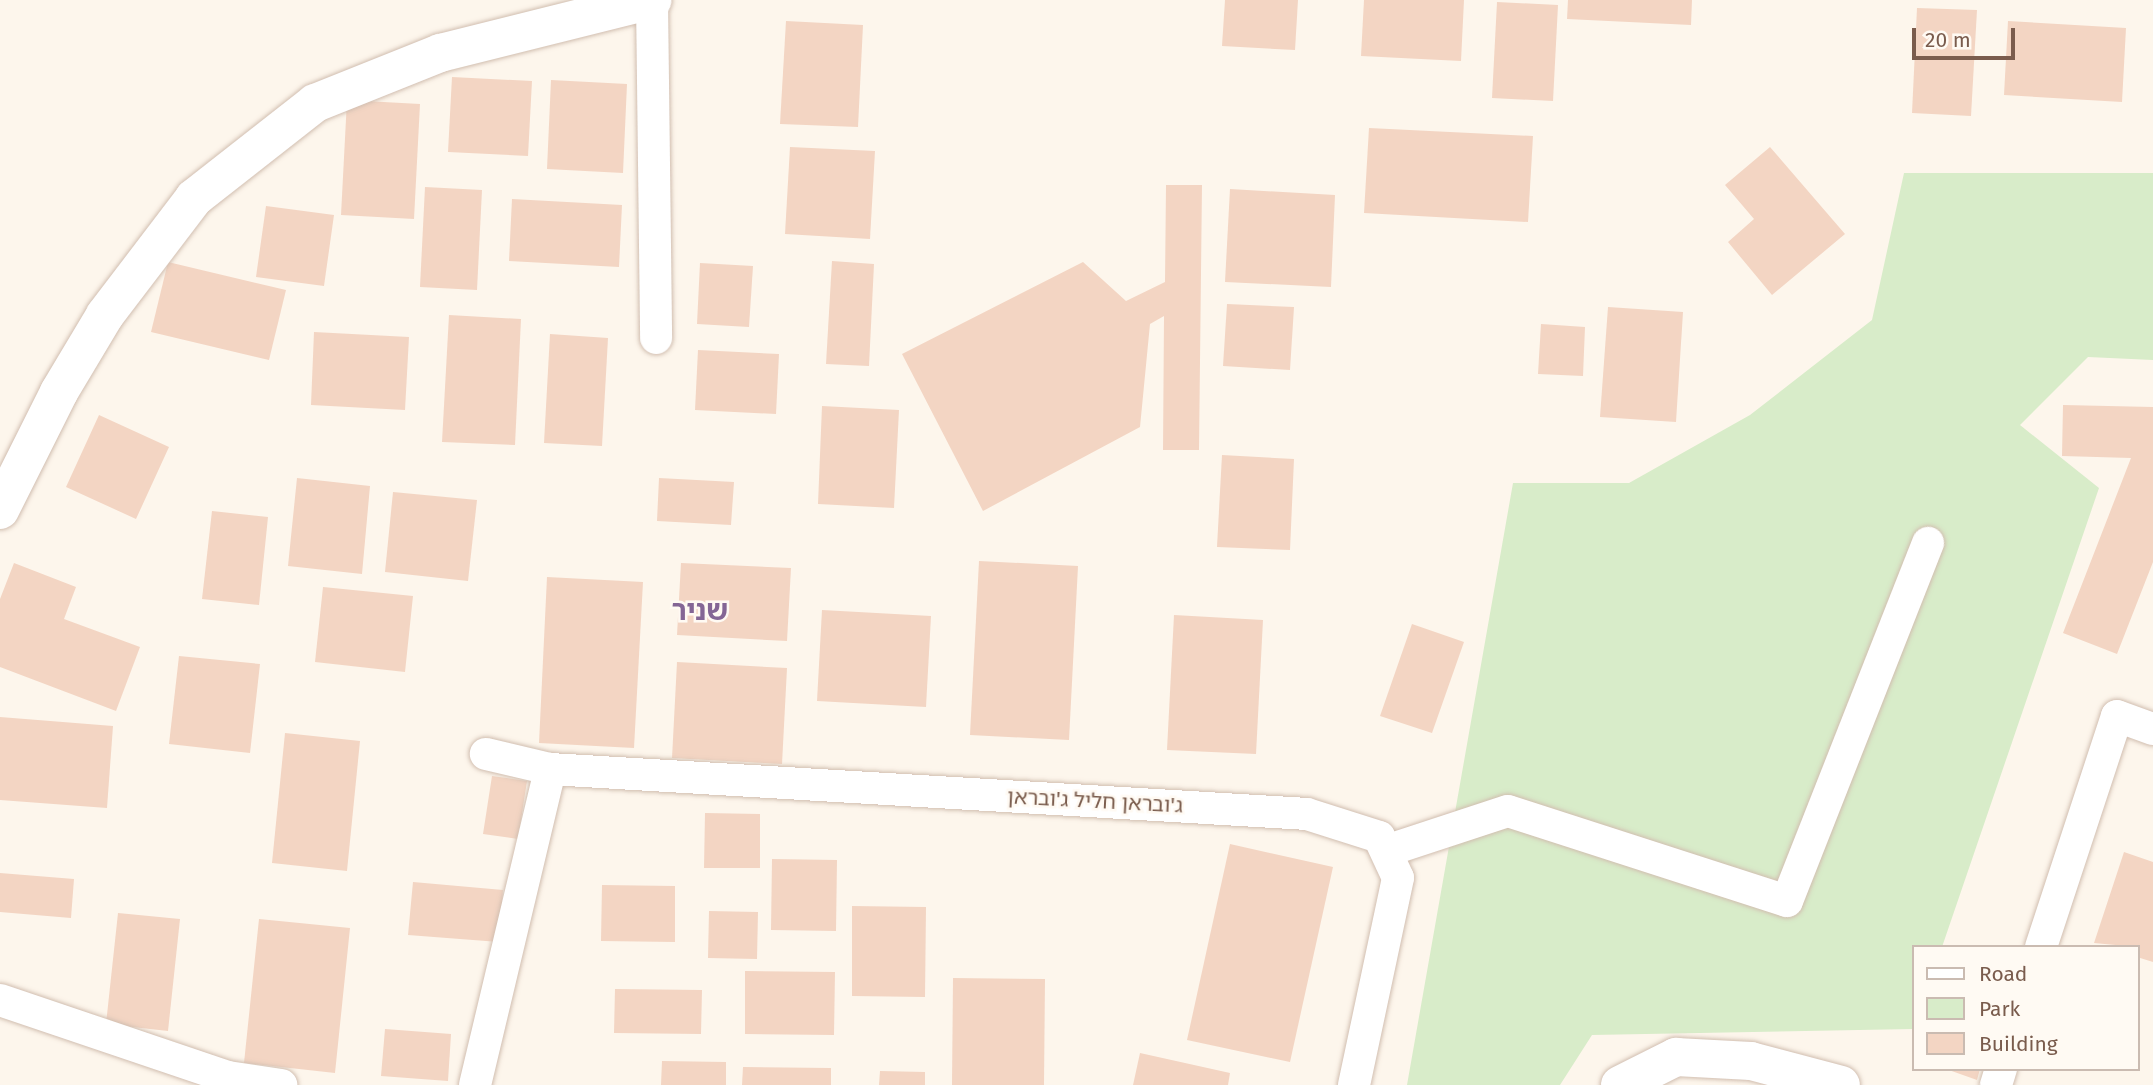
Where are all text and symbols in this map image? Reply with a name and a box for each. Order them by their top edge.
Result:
scale bar [1915,14,2018,58]
text: 20 m [1925,27,1971,53]
district label: שניר [672,594,728,628]
street label: ג'ובראן חליל ג'ובראן [1007,784,1183,818]
legend [1912,945,2139,1071]
text: Road [1979,961,2027,987]
text: Park [1979,996,2020,1022]
text: Building [1979,1031,2058,1057]

